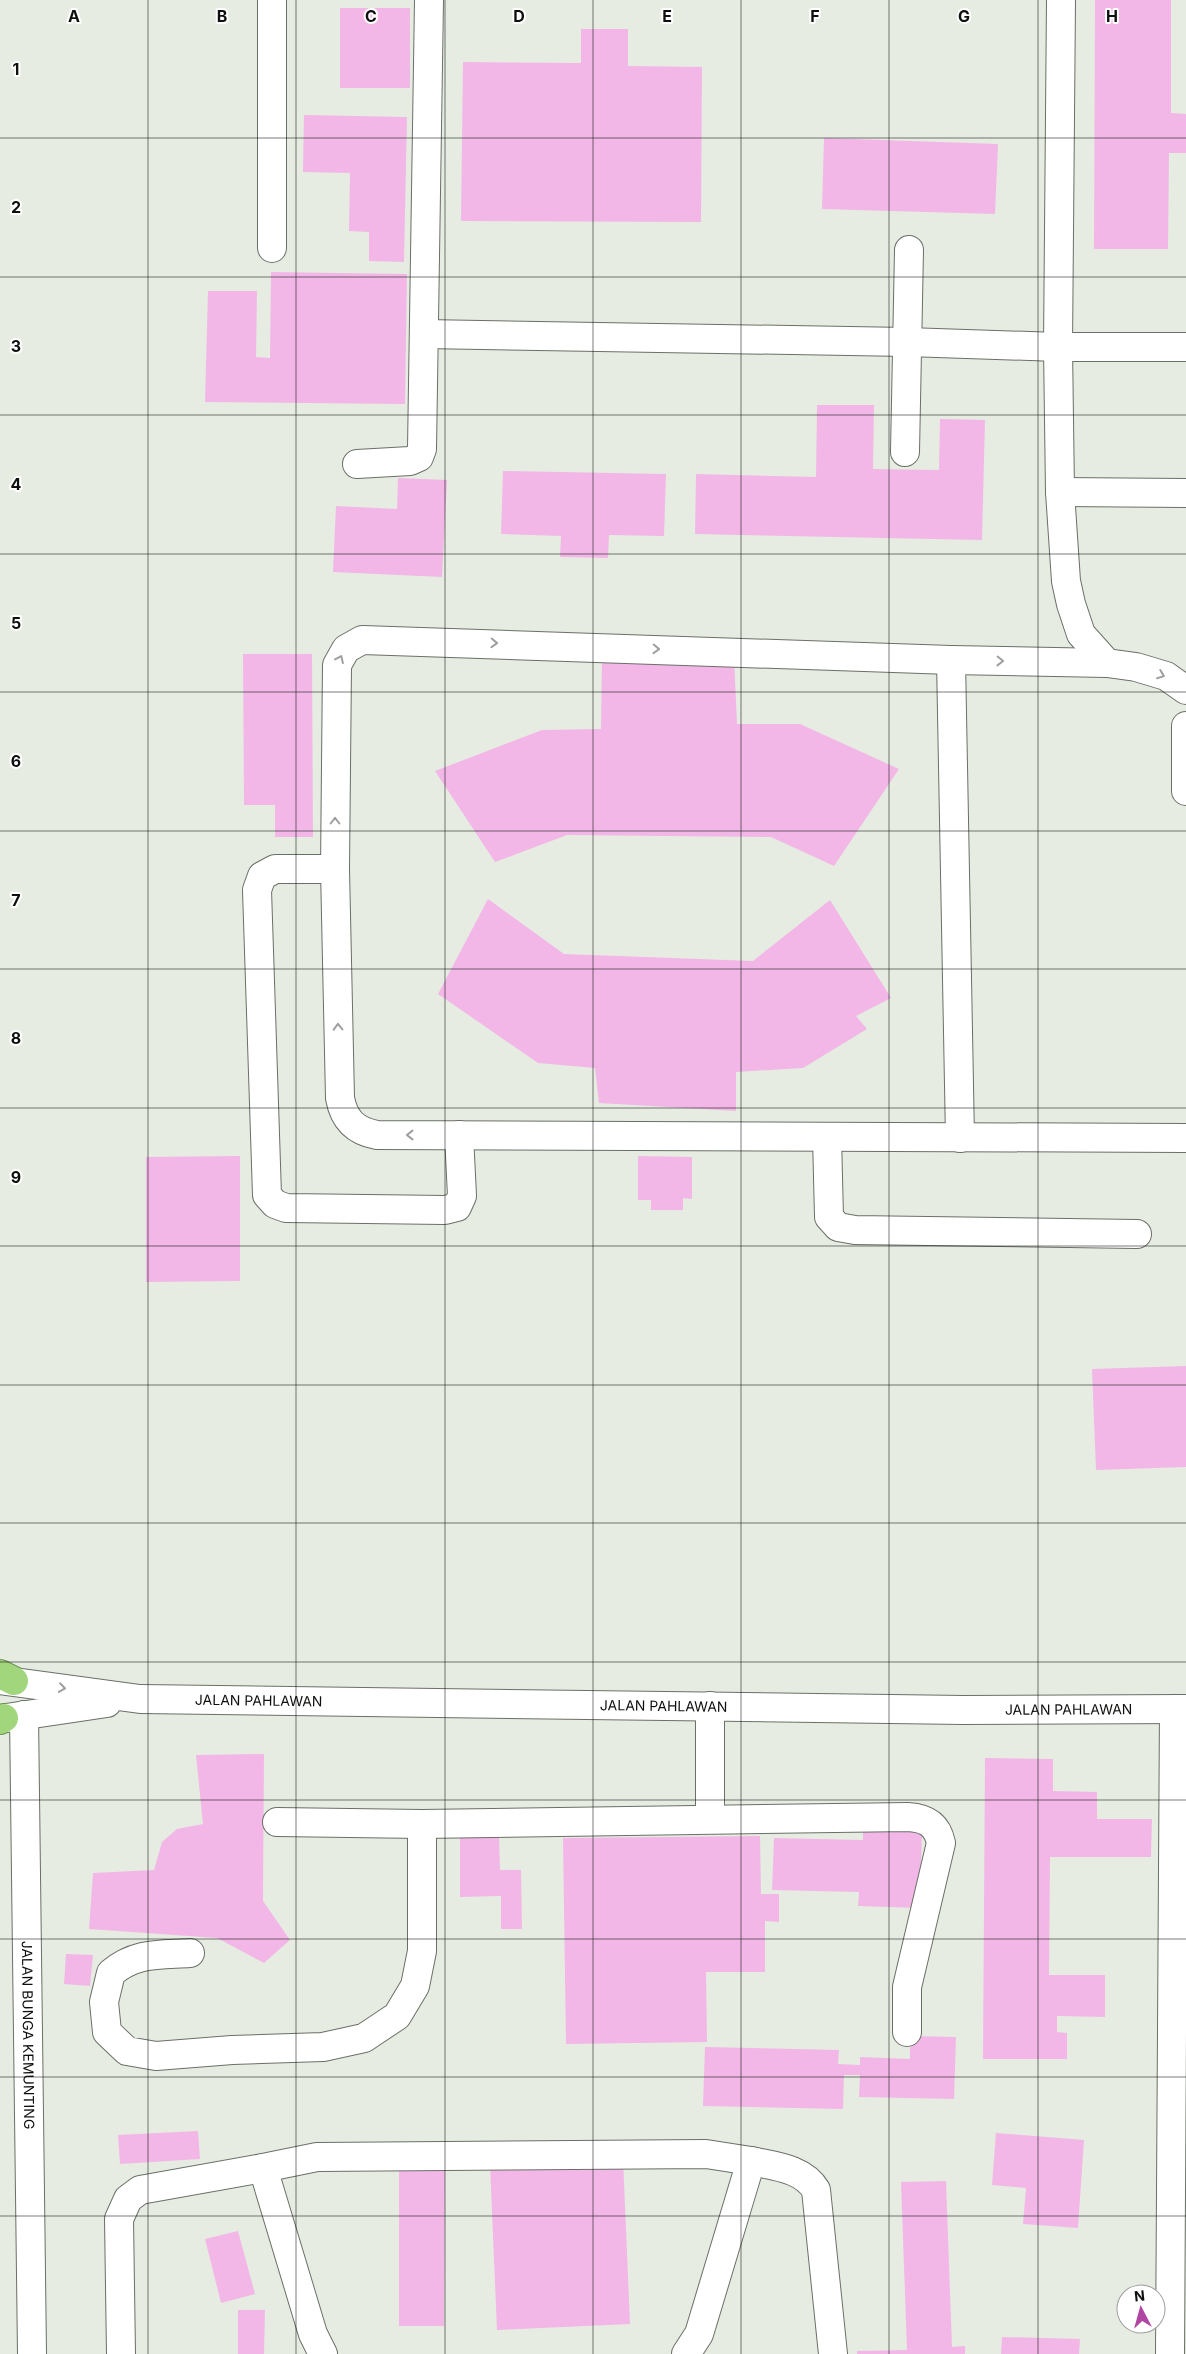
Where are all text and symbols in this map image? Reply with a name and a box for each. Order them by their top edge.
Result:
text: A [68,6,80,26]
text: B [217,6,227,26]
text: C [365,6,377,26]
text: D [513,6,525,26]
text: E [662,6,672,26]
text: F [810,6,820,26]
text: G [958,6,970,26]
text: H [1106,6,1118,26]
text: 1 [13,59,19,79]
text: 2 [11,197,21,217]
text: 3 [11,336,21,356]
text: 4 [11,474,22,494]
text: 5 [11,613,21,633]
one-way arrow [490,638,498,649]
one-way arrow [652,644,660,655]
one-way arrow [334,655,345,664]
one-way arrow [996,656,1004,666]
one-way arrow [1156,669,1165,679]
text: 6 [11,751,21,771]
one-way arrow [330,816,340,824]
text: 7 [11,890,21,910]
one-way arrow [333,1022,343,1030]
text: 8 [11,1028,21,1048]
one-way arrow [406,1130,414,1140]
text: 9 [11,1167,21,1187]
one-way arrow [59,1682,67,1693]
street label: JALAN PAHLAWAN [195,1691,323,1709]
street label: JALAN PAHLAWAN [600,1696,728,1715]
street label: JALAN PAHLAWAN [1005,1700,1132,1718]
street label: JALAN BUNGA KEMUNTING [19,1941,38,2129]
north arrow [1116,2284,1166,2334]
text: N [1133,2287,1146,2305]

